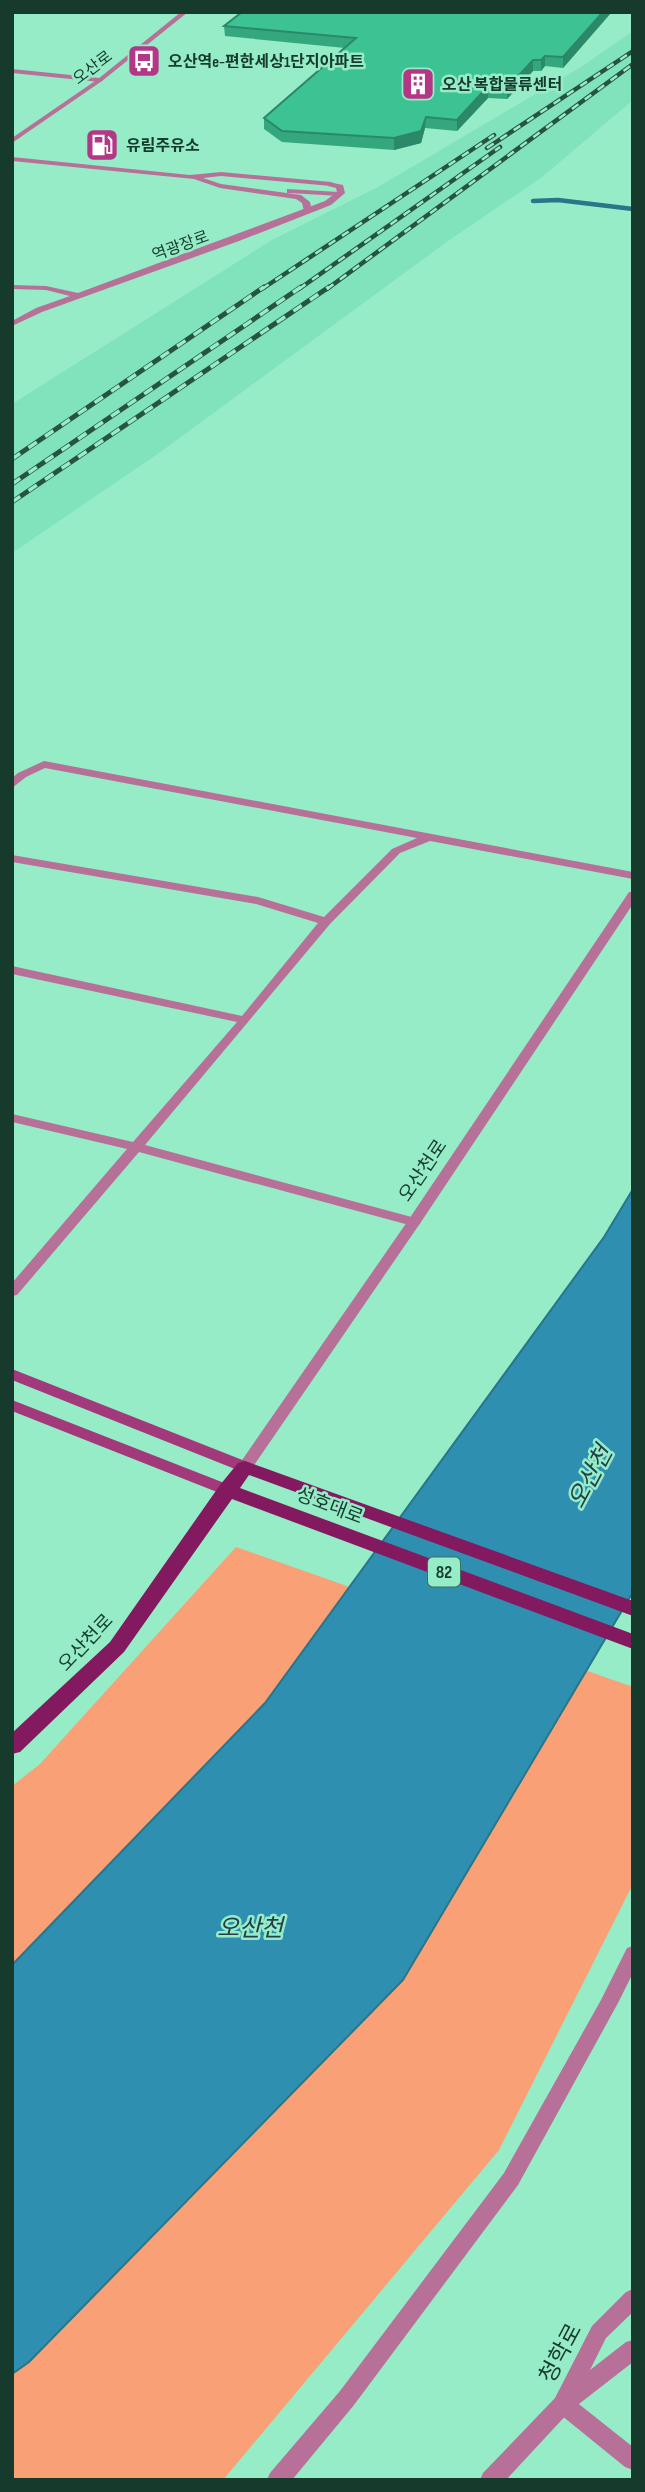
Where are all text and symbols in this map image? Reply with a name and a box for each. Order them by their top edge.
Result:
bus stop icon: 오산역e-편한세상1단지아파트 [125,42,163,80]
street label: 오산로 [70,47,116,89]
place label: 오산역e-편한세상1단지아파트 [168,52,364,72]
building icon: 오산 복합물류센터 [399,65,437,103]
place label: 오산 복합물류센터 [442,75,562,95]
fuel station icon: 유림주유소 [83,126,121,164]
place label: 유림주유소 [126,137,200,156]
street label: 역광장로 [150,227,212,265]
street label: 오산천로 [394,1135,452,1206]
water label: 오산천 [562,1439,620,1513]
street label: 성호대로 [293,1483,366,1530]
road number: 82 [428,1558,460,1587]
street label: 오산천로 [54,1610,118,1676]
water label: 오산천 [217,1914,286,1943]
street label: 청학로 [534,2319,588,2388]

